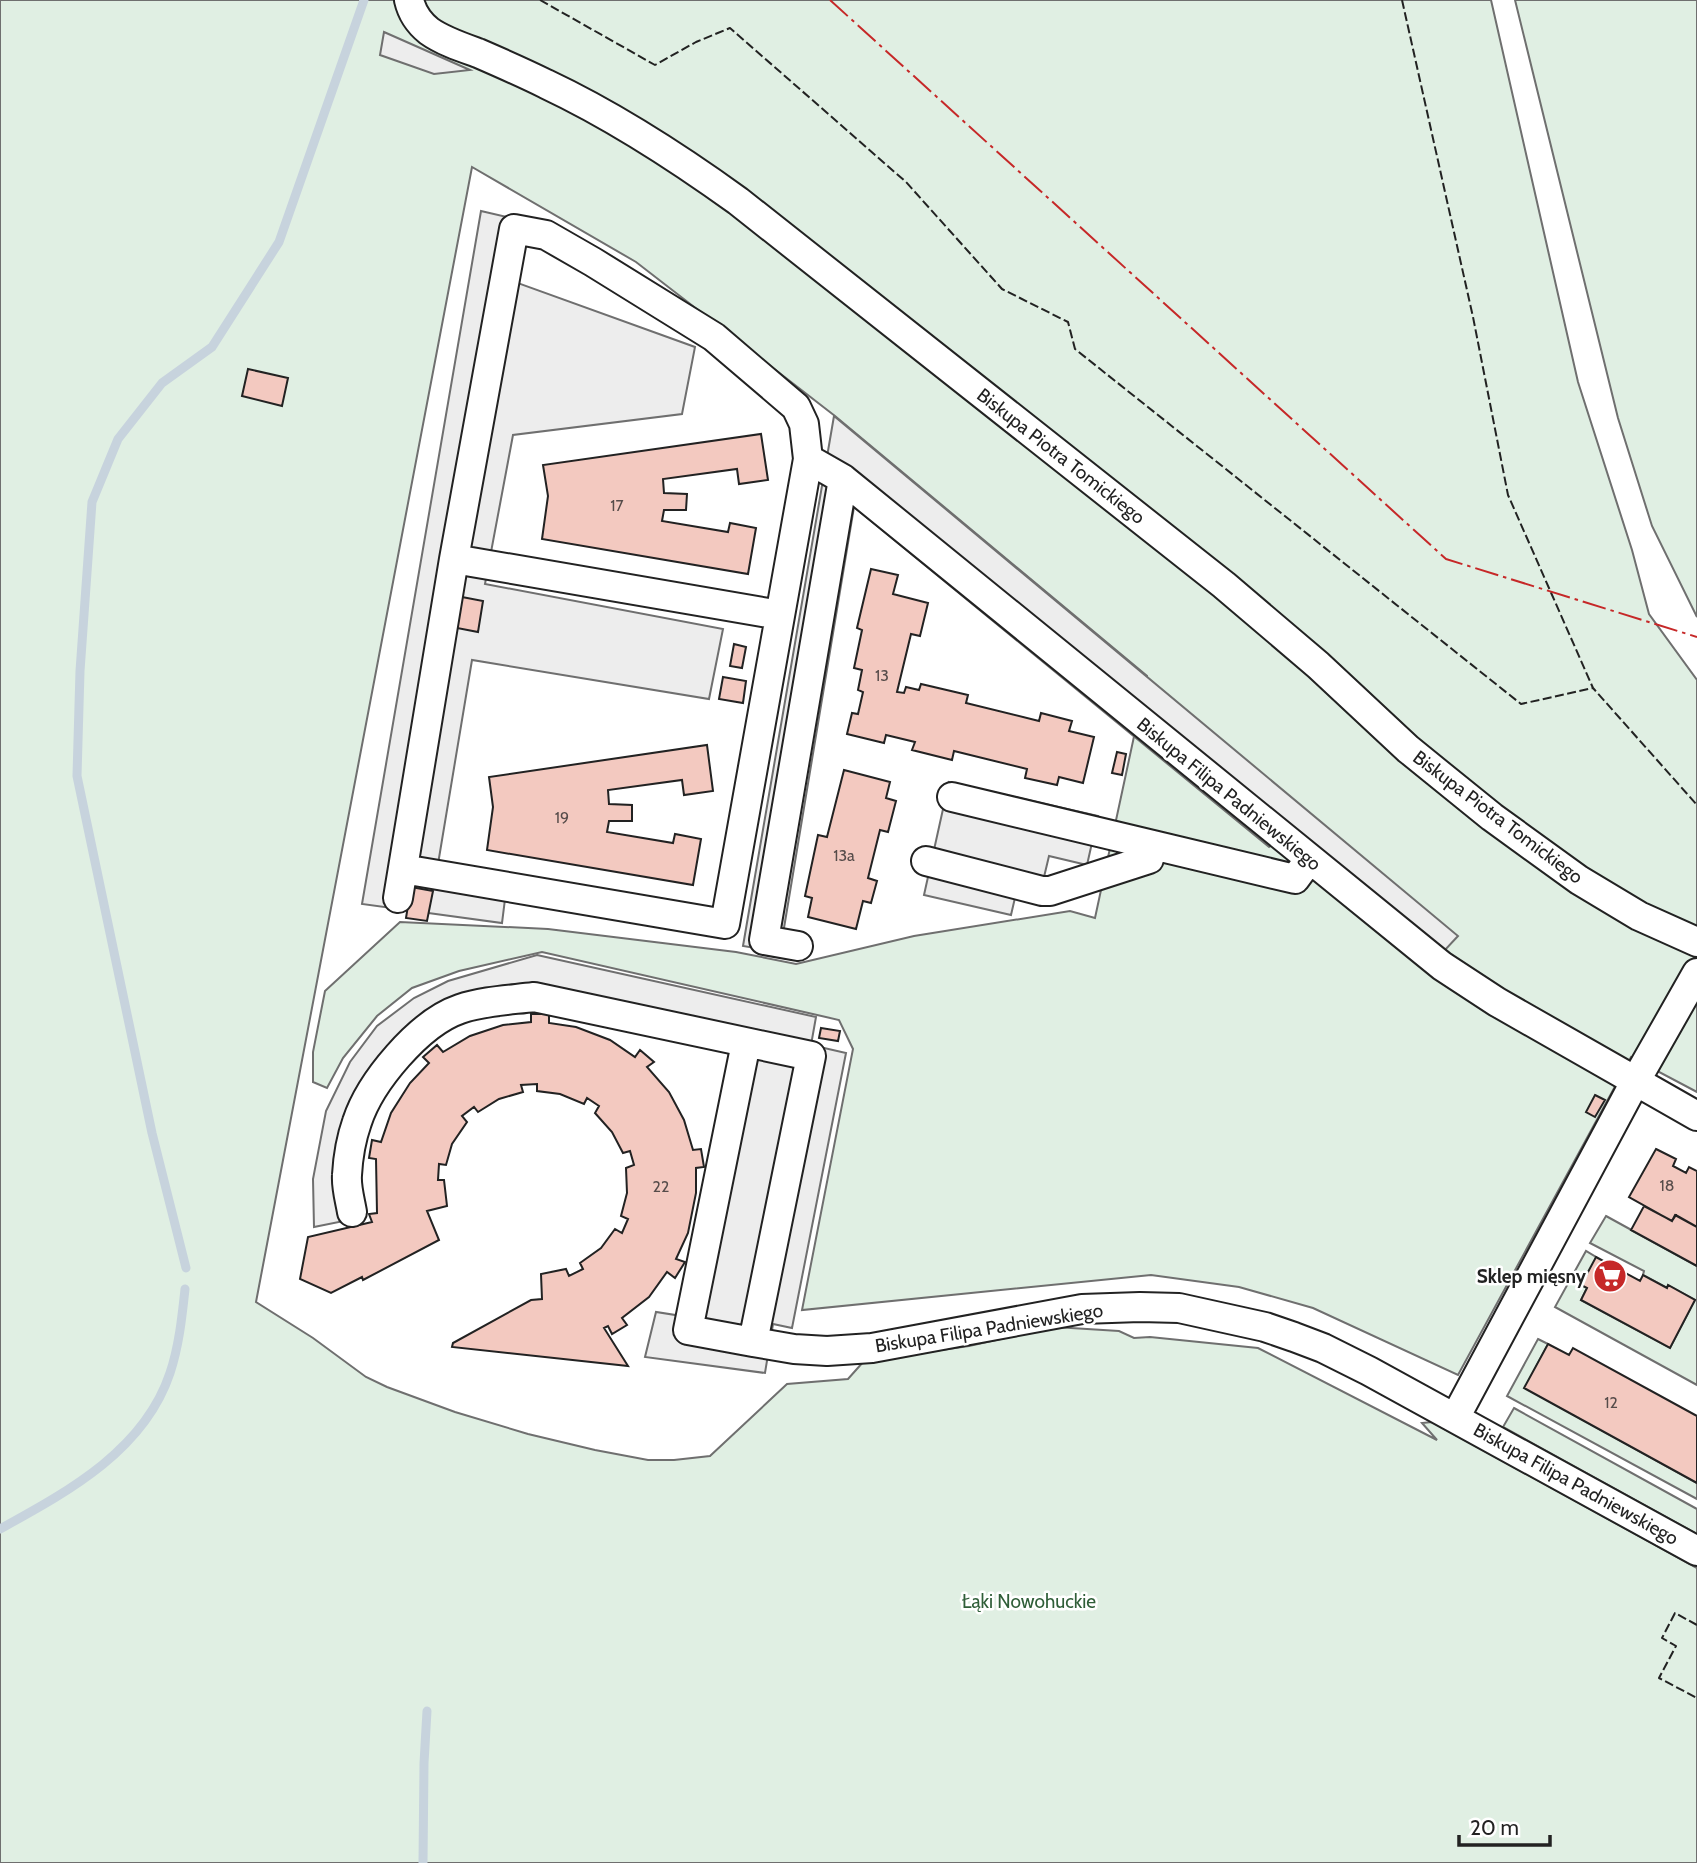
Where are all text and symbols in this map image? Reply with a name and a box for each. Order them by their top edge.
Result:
street label: Biskupa Piotra Tomickiego [972,383,1150,529]
house number: 17 [610,496,624,515]
house number: 13 [875,666,889,685]
street label: Biskupa Filipa Padniewskiego [1132,713,1326,875]
street label: Biskupa Piotra Tomickiego [1408,746,1588,888]
house number: 19 [555,808,569,827]
house number: 13a [833,846,855,865]
house number: 18 [1660,1176,1674,1195]
house number: 22 [653,1177,669,1196]
supermarket icon: Sklep mięsny [1591,1257,1629,1295]
place label: Sklep mięsny [1477,1265,1587,1288]
street label: Biskupa Filipa Padniewskiego [873,1299,1105,1357]
house number: 12 [1604,1393,1618,1412]
street label: Biskupa Filipa Padniewskiego [1470,1418,1682,1550]
park label: Łąki Nowohuckie [962,1590,1096,1613]
scale bar [1459,1804,1550,1848]
text: 20 m [1470,1815,1519,1840]

